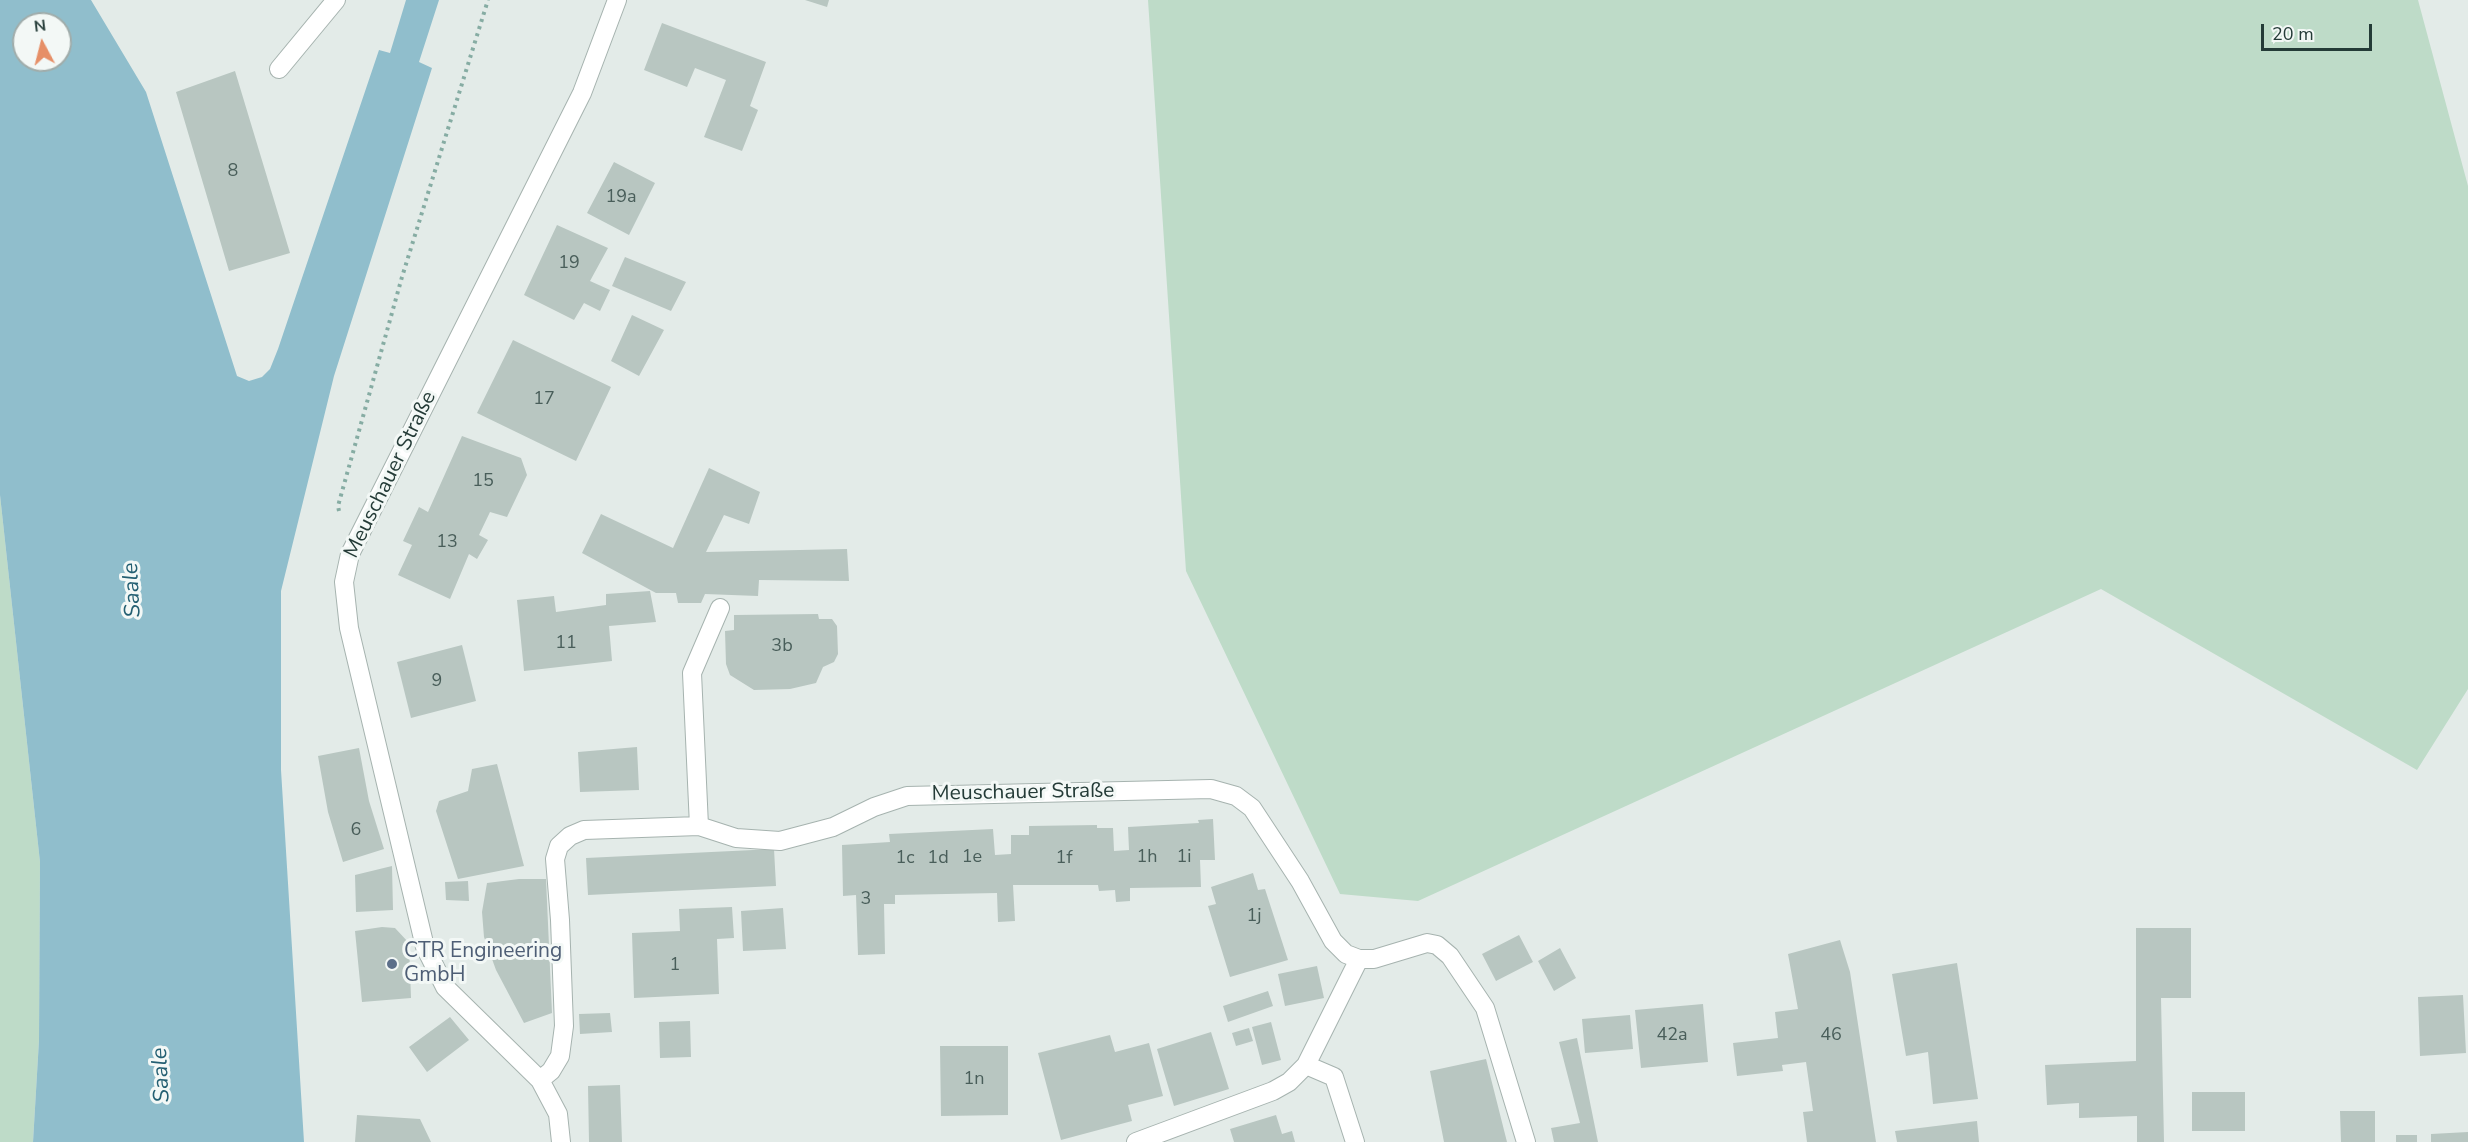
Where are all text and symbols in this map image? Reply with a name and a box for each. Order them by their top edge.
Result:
north arrow [12,12,72,72]
scale bar [2264,12,2375,50]
text: N [33,14,47,38]
text: 20 m [2272,22,2314,46]
house number: 8 [228,161,238,183]
house number: 19a [605,187,637,209]
house number: 19 [558,253,580,275]
street label: Meuschauer Straße [340,387,442,563]
house number: 17 [533,389,555,411]
house number: 15 [472,471,494,493]
house number: 13 [436,532,458,554]
water label: Saale [118,562,148,618]
house number: 11 [555,633,577,655]
house number: 3b [771,636,793,658]
house number: 9 [432,671,442,693]
street label: Meuschauer Straße [932,779,1114,807]
house number: 6 [351,820,361,842]
house number: 1e [962,847,982,869]
house number: 1h [1136,847,1158,869]
house number: 1i [1177,847,1191,869]
house number: 1c [895,848,915,870]
house number: 1d [927,848,949,870]
house number: 1f [1056,848,1072,870]
house number: 3 [861,889,871,911]
house number: 1j [1246,906,1262,928]
place label: CTR Engineering GmbH [404,939,562,989]
house number: 1 [670,955,680,977]
marker: CTR Engineering GmbH [385,957,399,971]
house number: 42a [1656,1025,1688,1047]
house number: 46 [1820,1025,1842,1047]
water label: Saale [147,1047,177,1103]
house number: 1n [963,1069,985,1091]

